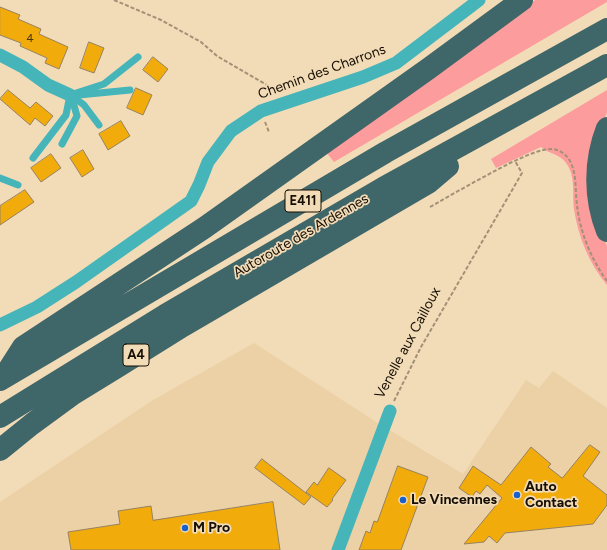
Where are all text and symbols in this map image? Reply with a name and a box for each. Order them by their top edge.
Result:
house number: 4 [26,31,34,45]
street label: Chemin des Charrons [256,41,388,103]
street label: Autoroute des Ardennes [230,190,372,282]
road number: E411 [285,190,321,212]
street label: Venelle aux Cailloux [372,284,444,402]
road number: A4 [123,344,149,366]
place label: Auto Contact [525,479,577,512]
marker: Auto Contact [512,490,522,500]
place label: Le Vincennes [411,492,497,508]
marker: Le Vincennes [398,495,408,505]
place label: M Pro [193,520,230,536]
marker: M Pro [180,523,190,533]

